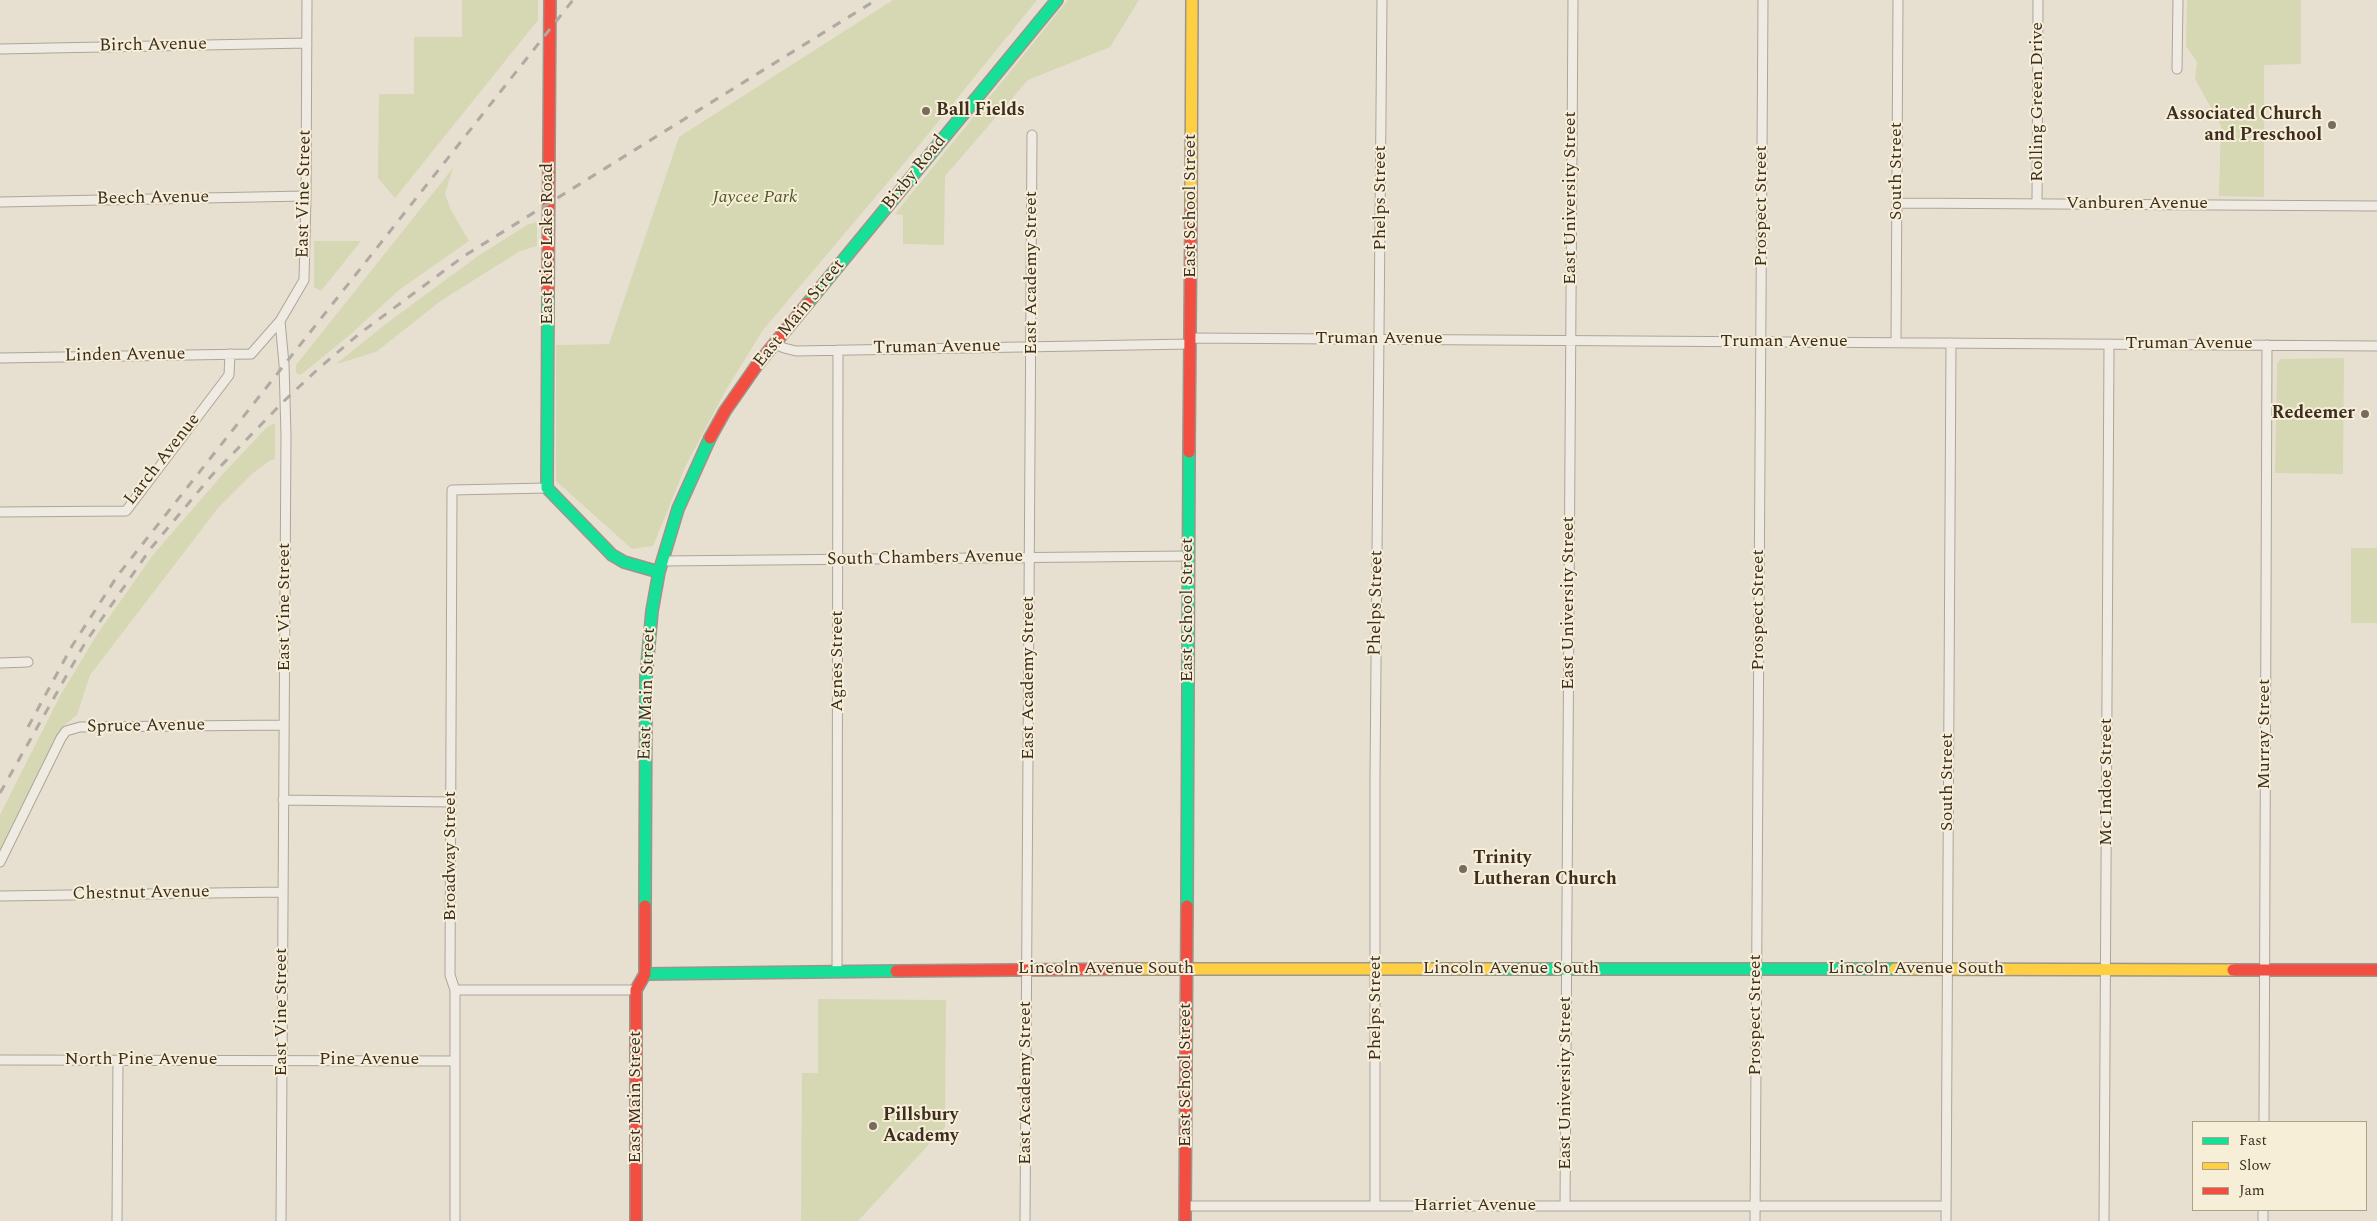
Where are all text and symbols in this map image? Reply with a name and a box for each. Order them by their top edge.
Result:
street label: Rolling Green Drive [2027,22,2049,182]
street label: Birch Avenue [99,34,207,58]
place label: Ball Fields [936,100,1025,122]
place label: Associated Church and Preschool [2166,104,2322,146]
marker: Ball Fields [920,105,932,117]
street label: East University Street [1560,111,1582,285]
marker: Associated Church and Preschool [2326,119,2338,131]
street label: South Street [1886,122,1908,220]
street label: East Vine Street [293,129,317,259]
street label: Bixby Road [878,131,952,215]
street label: East School Street [1180,134,1202,278]
street label: Phelps Street [1370,145,1392,251]
street label: Prospect Street [1751,145,1773,267]
street label: East Rice Lake Road [537,163,559,325]
street label: Beech Avenue [97,187,209,211]
park label: Jaycee Park [713,187,797,209]
street label: East Academy Street [1021,191,1043,355]
street label: Vanburen Avenue [2066,193,2208,215]
street label: East Main Street [750,256,850,372]
street label: Truman Avenue [1315,328,1443,350]
street label: Truman Avenue [1720,331,1848,353]
street label: Truman Avenue [2125,333,2253,355]
street label: Truman Avenue [873,336,1001,360]
street label: Linden Avenue [64,344,186,368]
place label: Redeemer [2272,403,2355,425]
marker: Redeemer [2359,408,2371,420]
street label: Larch Avenue [121,410,205,510]
street label: East University Street [1558,516,1580,690]
street label: East School Street [1177,538,1199,682]
street label: East Vine Street [274,543,296,671]
street label: South Chambers Avenue [827,546,1023,572]
street label: Prospect Street [1748,549,1770,671]
street label: Phelps Street [1365,550,1389,656]
street label: East Academy Street [1018,596,1040,760]
street label: Agnes Street [827,610,849,712]
street label: East Main Street [635,627,661,761]
street label: Murray Street [2254,679,2276,789]
street label: Spruce Avenue [87,715,205,739]
street label: Mc Indoe Street [2096,718,2118,846]
street label: South Street [1937,733,1959,831]
street label: Broadway Street [440,791,462,921]
place label: Trinity Lutheran Church [1473,848,1617,891]
marker: Trinity Lutheran Church [1457,863,1469,875]
street label: Chestnut Avenue [72,882,210,906]
street label: East Vine Street [271,948,293,1076]
street label: Prospect Street [1745,954,1767,1076]
street label: Phelps Street [1365,955,1387,1061]
street label: Lincoln Avenue South [1018,958,1194,980]
street label: Lincoln Avenue South [1423,958,1599,980]
street label: Lincoln Avenue South [1828,958,2004,980]
street label: East University Street [1555,996,1577,1170]
street label: East Academy Street [1015,1001,1037,1165]
street label: East School Street [1175,1003,1197,1147]
street label: East Main Street [625,1031,647,1163]
street label: North Pine Avenue [65,1049,217,1071]
street label: Pine Avenue [319,1049,419,1071]
place label: Pillsbury Academy [883,1105,959,1148]
marker: Pillsbury Academy [867,1120,879,1132]
legend [2192,1121,2367,1211]
text: Fast [2239,1129,2267,1152]
text: Slow [2239,1154,2271,1177]
text: Jam [2239,1179,2265,1202]
street label: Harriet Avenue [1414,1195,1536,1217]

